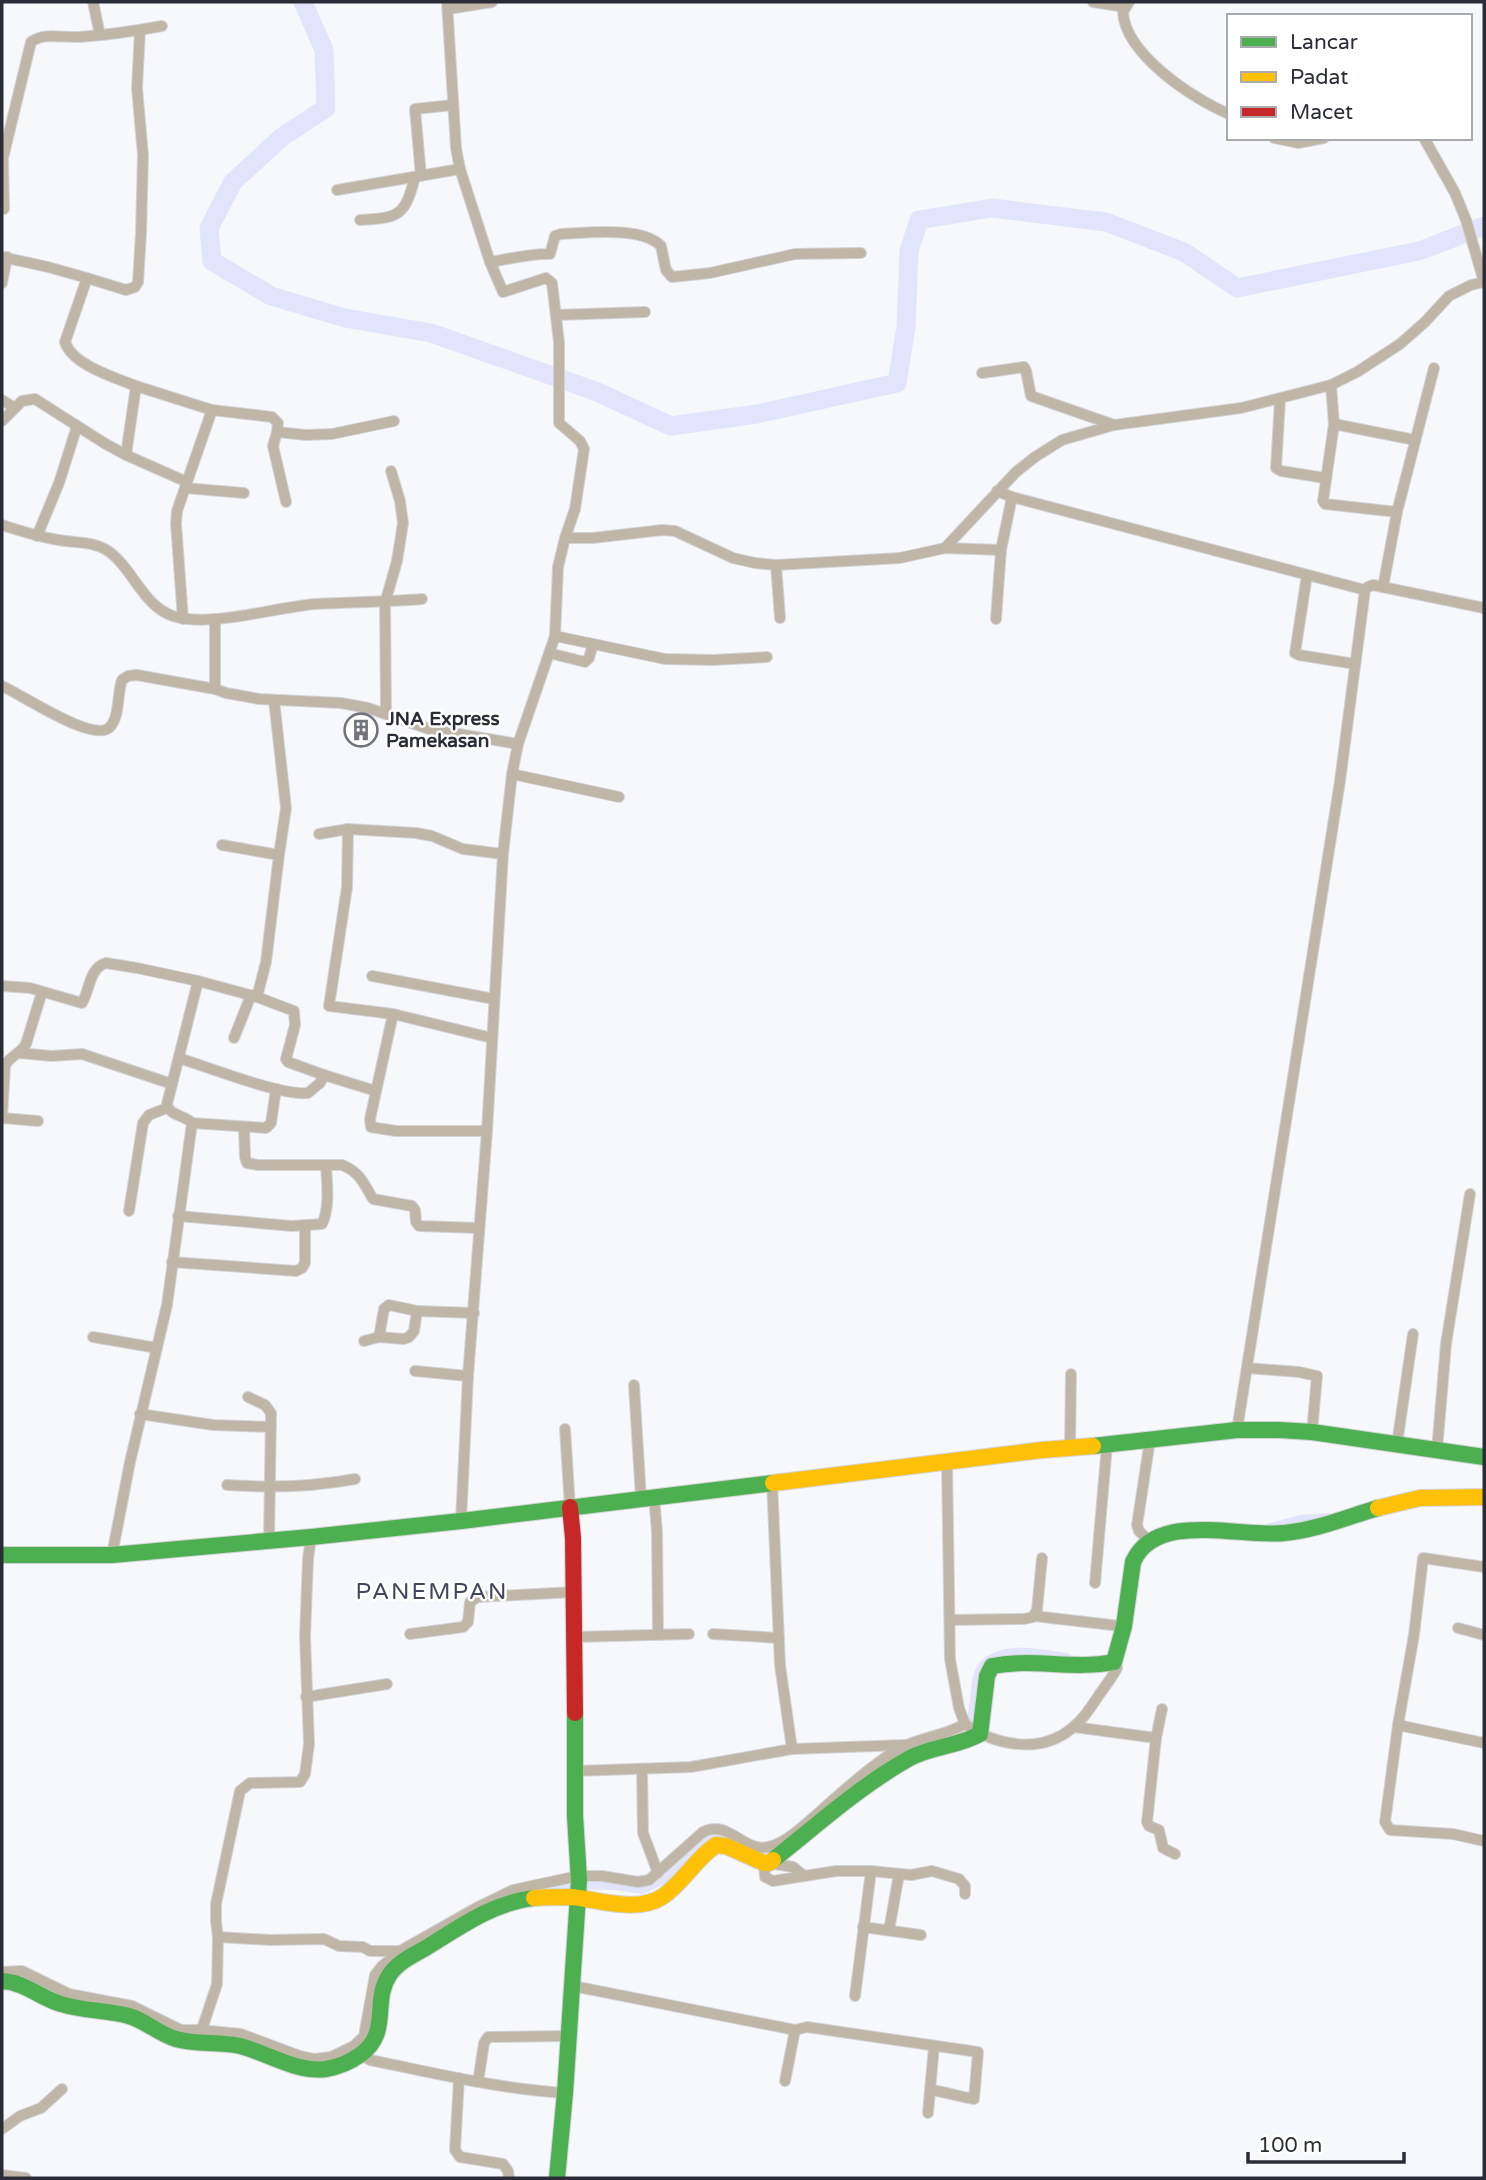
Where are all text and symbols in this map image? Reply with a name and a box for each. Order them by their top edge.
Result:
legend [1227,14,1472,140]
text: Lancar [1290,30,1358,55]
text: Padat [1290,65,1348,90]
text: Macet [1290,100,1353,125]
place label: JNA Express Pamekasan [385,708,500,752]
building icon: JNA Express Pamekasan [342,711,380,749]
district label: PANEMPAN [355,1578,509,1606]
scale bar [1248,2120,1404,2164]
text: 100 m [1258,2133,1322,2158]

